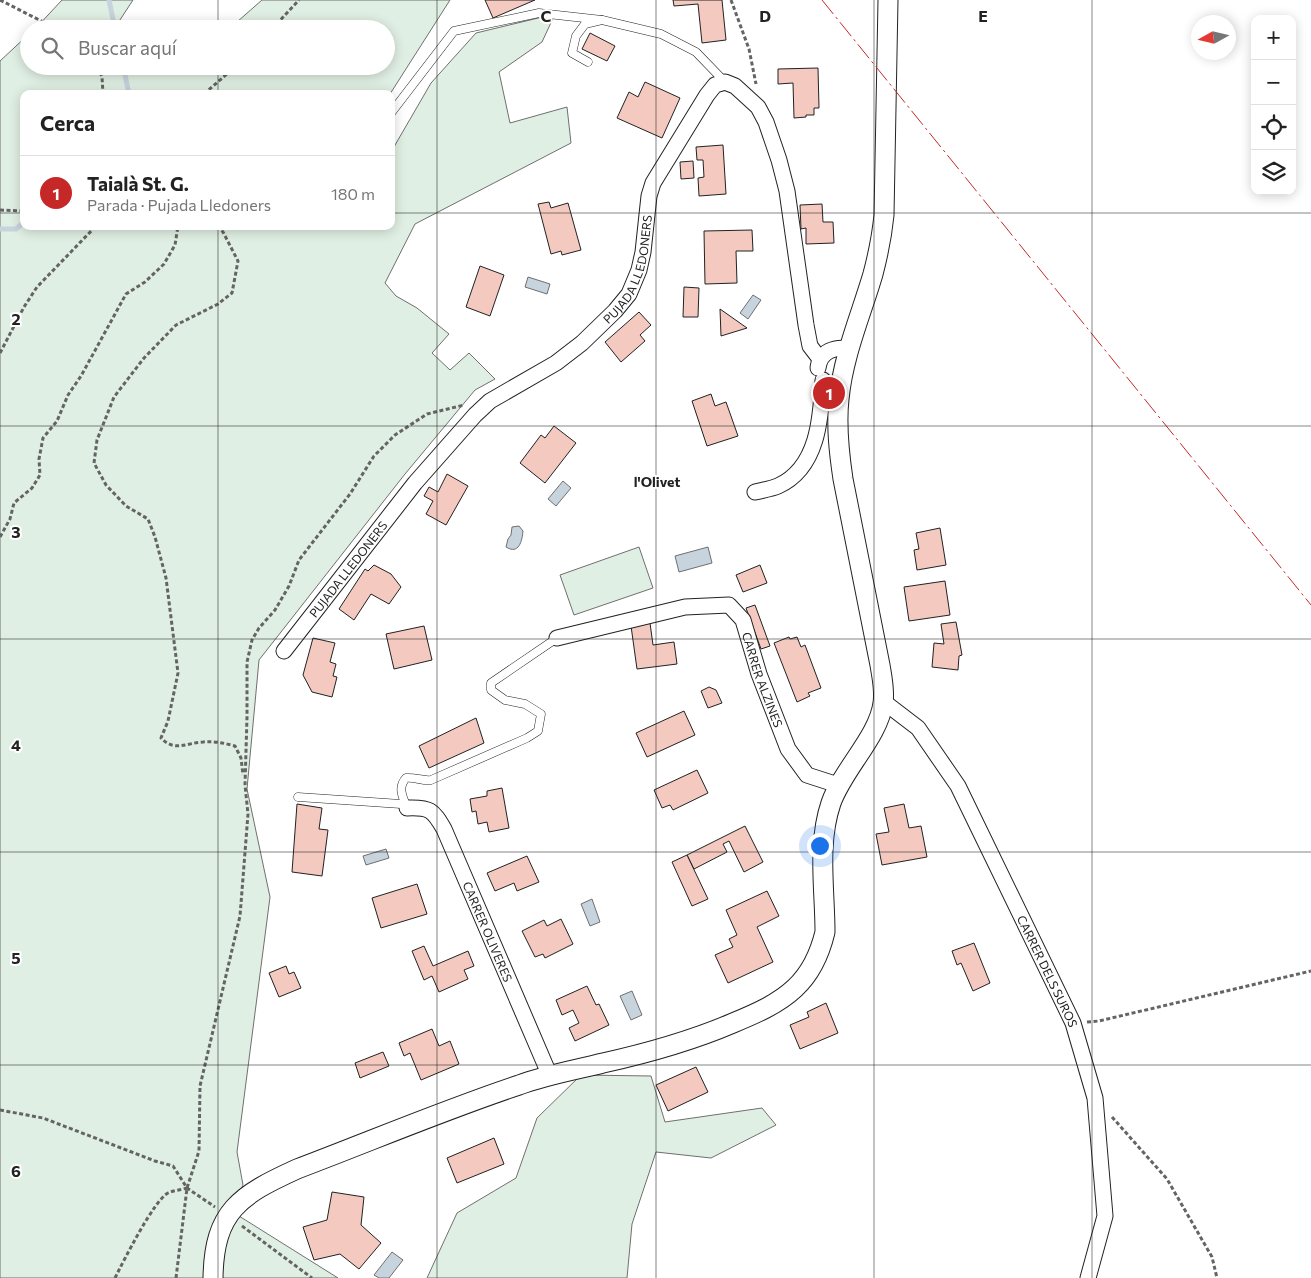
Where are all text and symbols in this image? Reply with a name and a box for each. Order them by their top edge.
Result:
text: C [541,6,552,25]
text: D [759,6,771,25]
text: E [978,6,988,25]
north arrow [1191,15,1236,60]
map controls [1251,15,1296,195]
button: + [1251,15,1296,60]
search box [20,20,395,75]
icon: search [38,34,66,62]
text: Buscar aquí [78,36,177,59]
button: − [1251,60,1296,105]
button: locate [1251,105,1296,150]
text: Cerca [40,110,95,135]
button: layers [1251,150,1296,195]
text: Taialà St. G. [87,172,189,195]
text: 1 [52,184,60,203]
text: 180 m [331,184,375,203]
text: Parada · Pujada Lledoners [87,195,271,214]
street label: PUJADA LLEDONERS [600,214,654,326]
text: 2 [11,309,21,328]
pin: 1 [813,374,845,412]
district label: l'Olivet [634,473,680,490]
street label: PUJADA LLEDONERS [306,518,390,620]
text: 3 [11,522,21,541]
street label: CARRER ALZINES [740,630,786,729]
text: 4 [11,735,21,754]
your location [807,833,833,859]
street label: CARRER OLIVERES [460,879,516,984]
street label: CARRER DELS SUROS [1015,913,1081,1029]
text: 5 [11,948,21,967]
text: 6 [11,1161,21,1180]

